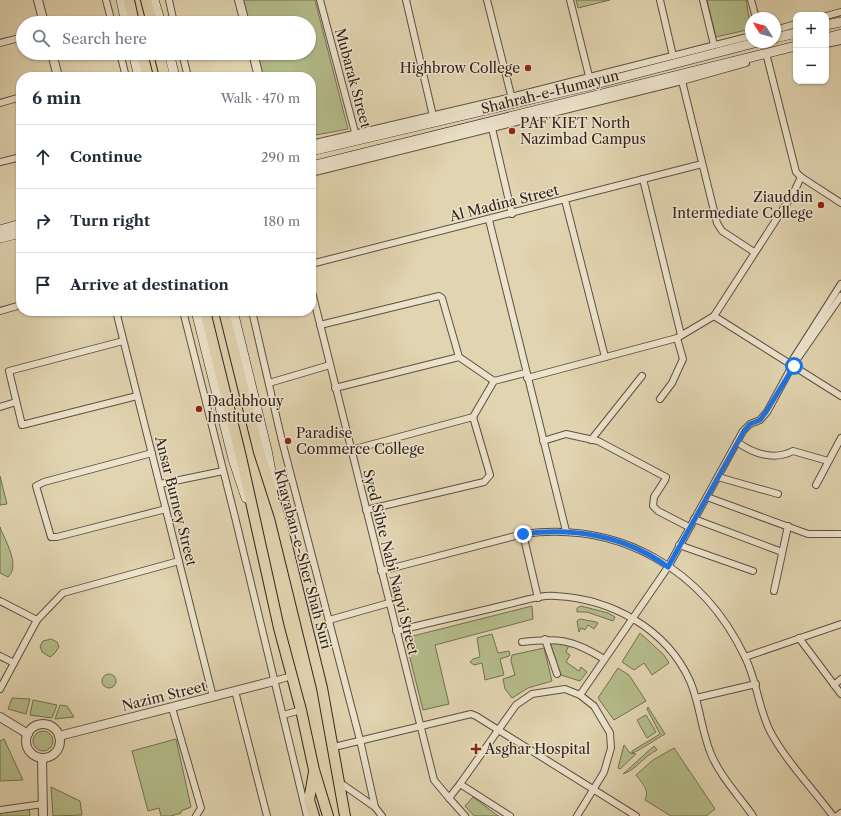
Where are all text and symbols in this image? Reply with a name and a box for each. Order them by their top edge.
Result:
north arrow [745,12,781,48]
map controls [793,12,829,84]
button: + [793,12,829,48]
search box [16,16,316,60]
street label: Mubarak Street [331,26,375,130]
icon: search [30,27,52,49]
text: Search here [62,29,147,48]
button: − [793,48,829,84]
place label: Highbrow College [400,59,520,77]
marker: Highbrow College [523,63,533,73]
street label: Shahrah-e-Humayun [479,66,621,118]
text: 6 min [32,88,81,108]
text: Walk · 470 m [221,90,300,106]
place label: PAF KIET North Nazimbad Campus [520,114,646,148]
marker: PAF KIET North Nazimbad Campus [507,126,517,136]
icon: ahead [32,146,54,168]
text: Continue [70,147,142,166]
text: 290 m [261,149,300,165]
street label: Al Madina Street [447,181,560,226]
place label: Ziauddin Intermediate College [672,188,813,222]
marker: Ziauddin Intermediate College [816,200,826,210]
icon: right [32,210,54,232]
text: Turn right [70,211,150,230]
text: 180 m [263,213,300,229]
icon: arrive [32,274,54,296]
text: Arrive at destination [70,275,229,294]
route start [785,357,803,375]
place label: Dadabhouy Institute [207,392,284,426]
marker: Dadabhouy Institute [194,404,204,414]
place label: Paradise Commerce College [296,424,425,458]
street label: Ansar Burney Street [151,433,201,568]
marker: Paradise Commerce College [283,436,293,446]
street label: Khayaban-e-Sher Shah Suri [270,467,336,651]
street label: Syed Sibte Nabi Naqvi Street [359,467,423,657]
route end [514,525,532,543]
street label: Nazim Street [120,677,208,715]
place label: Asghar Hospital [484,740,590,758]
marker: Asghar Hospital [470,743,482,755]

